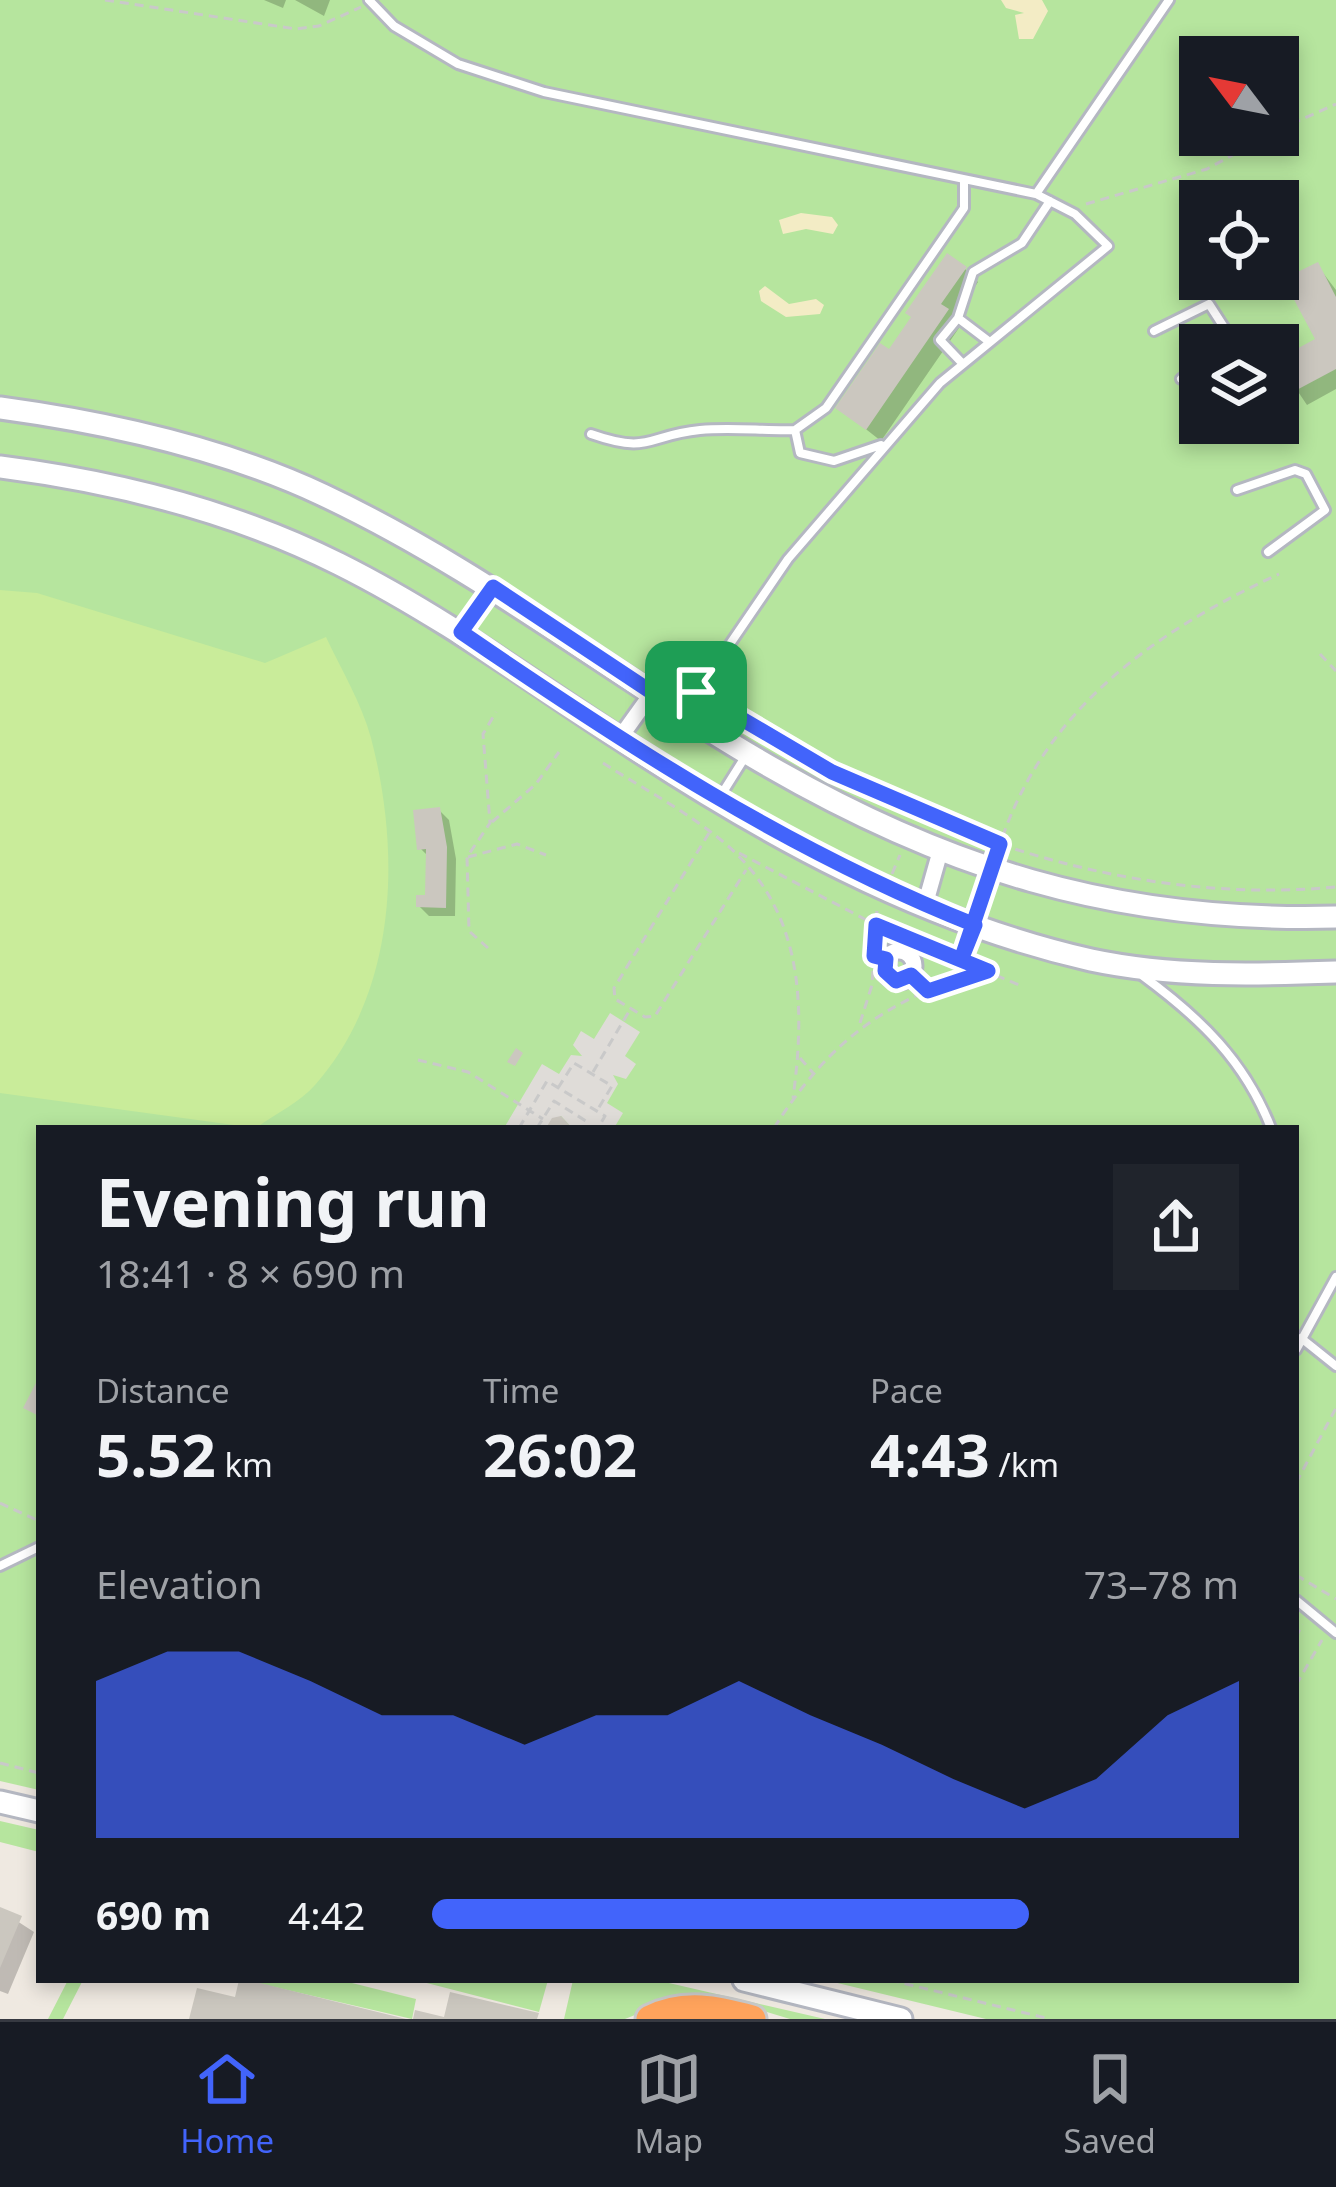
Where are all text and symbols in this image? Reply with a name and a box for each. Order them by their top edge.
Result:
north arrow [1179,36,1299,156]
map controls [1179,36,1299,444]
button: locate [1179,180,1299,300]
button: layers [1179,324,1299,444]
pin [645,641,747,743]
icon: arrive [663,659,729,725]
text: Evening run [96,1156,490,1246]
button: share [1113,1164,1239,1290]
text: 18:41 · 8 × 690 m [96,1246,405,1299]
text: Distance [96,1368,230,1413]
text: Time [483,1368,559,1413]
text: Pace [870,1368,943,1413]
text: 5.52 [96,1413,216,1495]
text: 26:02 [483,1413,637,1495]
text: 4:43 [870,1413,990,1495]
text: km [216,1442,273,1487]
text: /km [990,1442,1059,1487]
text: Elevation [96,1557,263,1610]
text: 73–78 m [1084,1557,1239,1610]
text: 690 m [96,1888,211,1941]
text: 4:42 [288,1888,365,1941]
tab: Home [180,2046,274,2163]
tab: Map [634,2046,703,2163]
tab: Saved [1064,2046,1156,2163]

